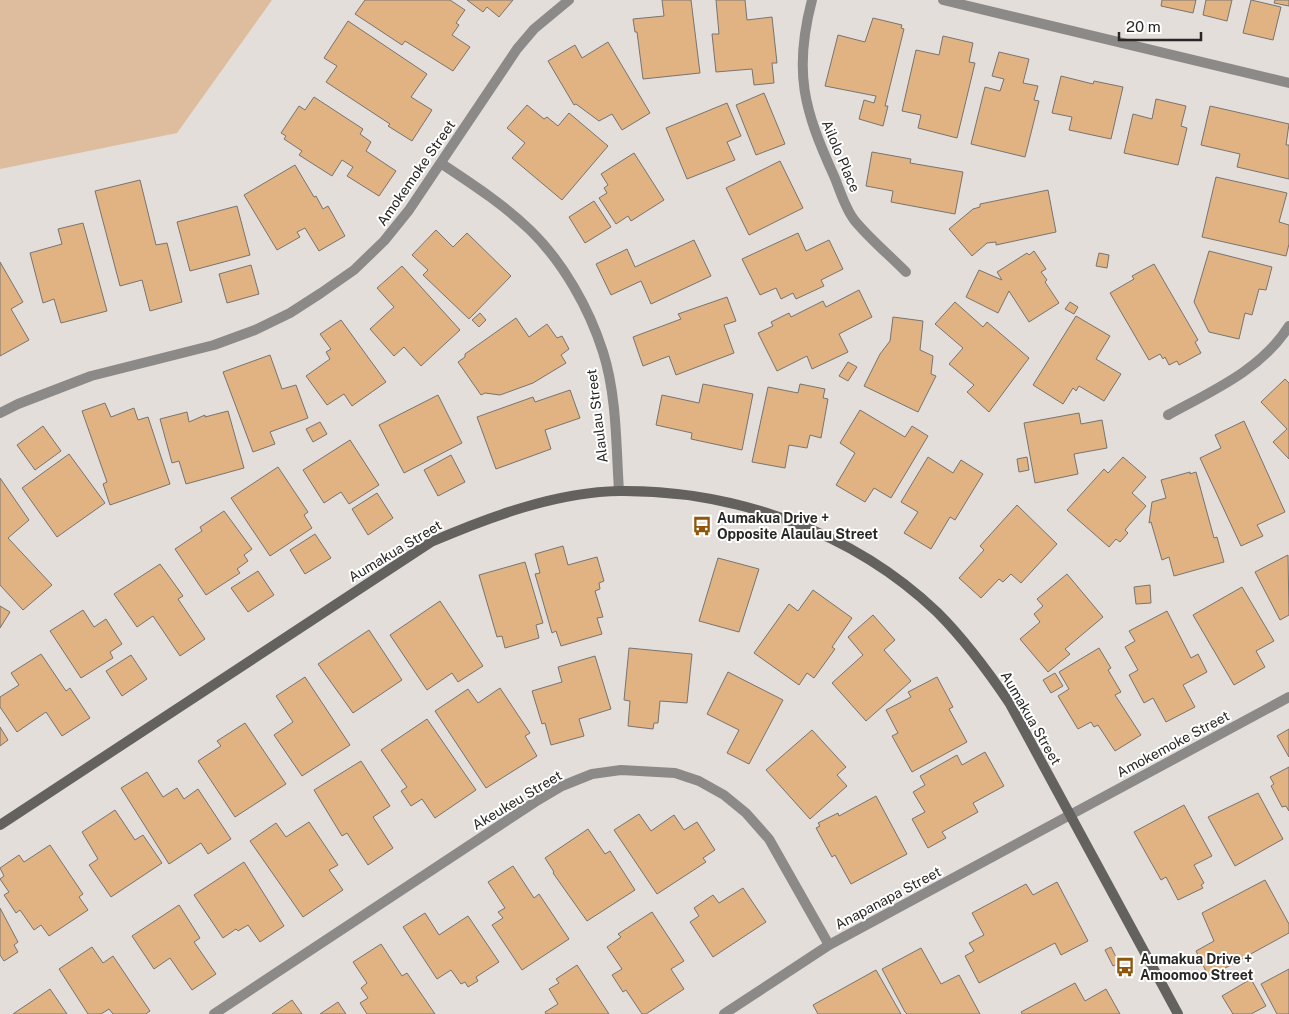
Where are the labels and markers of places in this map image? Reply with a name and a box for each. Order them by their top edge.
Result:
place label: Aumakua Drive + Opposite Alaulau Street [717,510,878,542]
bus stop icon: Aumakua Drive + Opposite Alaulau Street [691,515,713,537]
place label: Aumakua Drive + Amoomoo Street [1140,951,1254,983]
bus stop icon: Aumakua Drive + Amoomoo Street [1114,956,1136,978]

